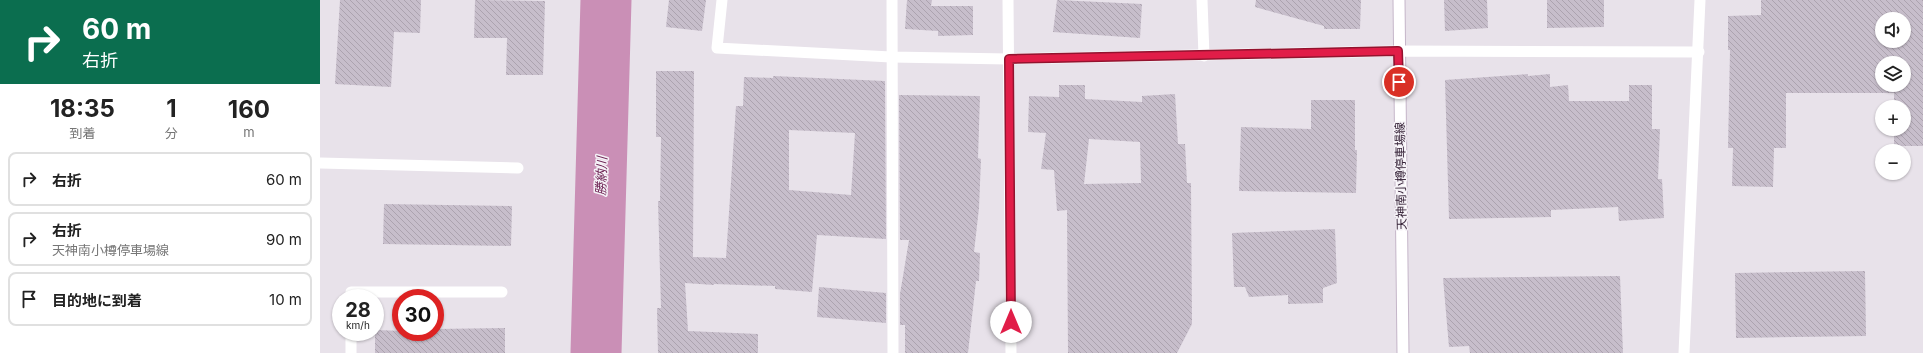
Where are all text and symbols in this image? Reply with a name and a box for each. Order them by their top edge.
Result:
text: 60 m [82,12,151,46]
map controls [1875,12,1911,180]
button: sound [1875,12,1911,48]
icon: right [16,16,68,68]
text: 右折 [82,50,118,71]
button: layers [1875,56,1911,92]
pin [1382,65,1416,99]
icon: arrive [1388,71,1410,93]
text: 18:35 [50,94,115,123]
text: 1 [166,94,177,123]
text: 160 [228,95,270,124]
button: + [1875,100,1911,136]
street label: 天神南小樽停車場線 [1392,122,1409,230]
text: m [243,124,255,140]
text: 到着 [69,125,95,141]
text: 分 [165,125,178,141]
button: − [1875,144,1911,180]
water label: 勝納川 [592,154,610,196]
icon: right [18,168,40,190]
text: 60 m [266,170,302,189]
text: 右折 [52,171,82,190]
text: 右折 [52,221,82,240]
icon: right [18,228,40,250]
text: 90 m [266,230,302,249]
text: 天神南小樽停車場線 [52,242,169,258]
icon: arrive [18,288,40,310]
speed limit sign: 30 [392,289,444,341]
text: 10 m [269,290,302,309]
text: 目的地に到着 [52,291,142,310]
text: 28 [345,298,371,322]
position arrow [990,301,1032,343]
text: km/h [346,319,370,331]

